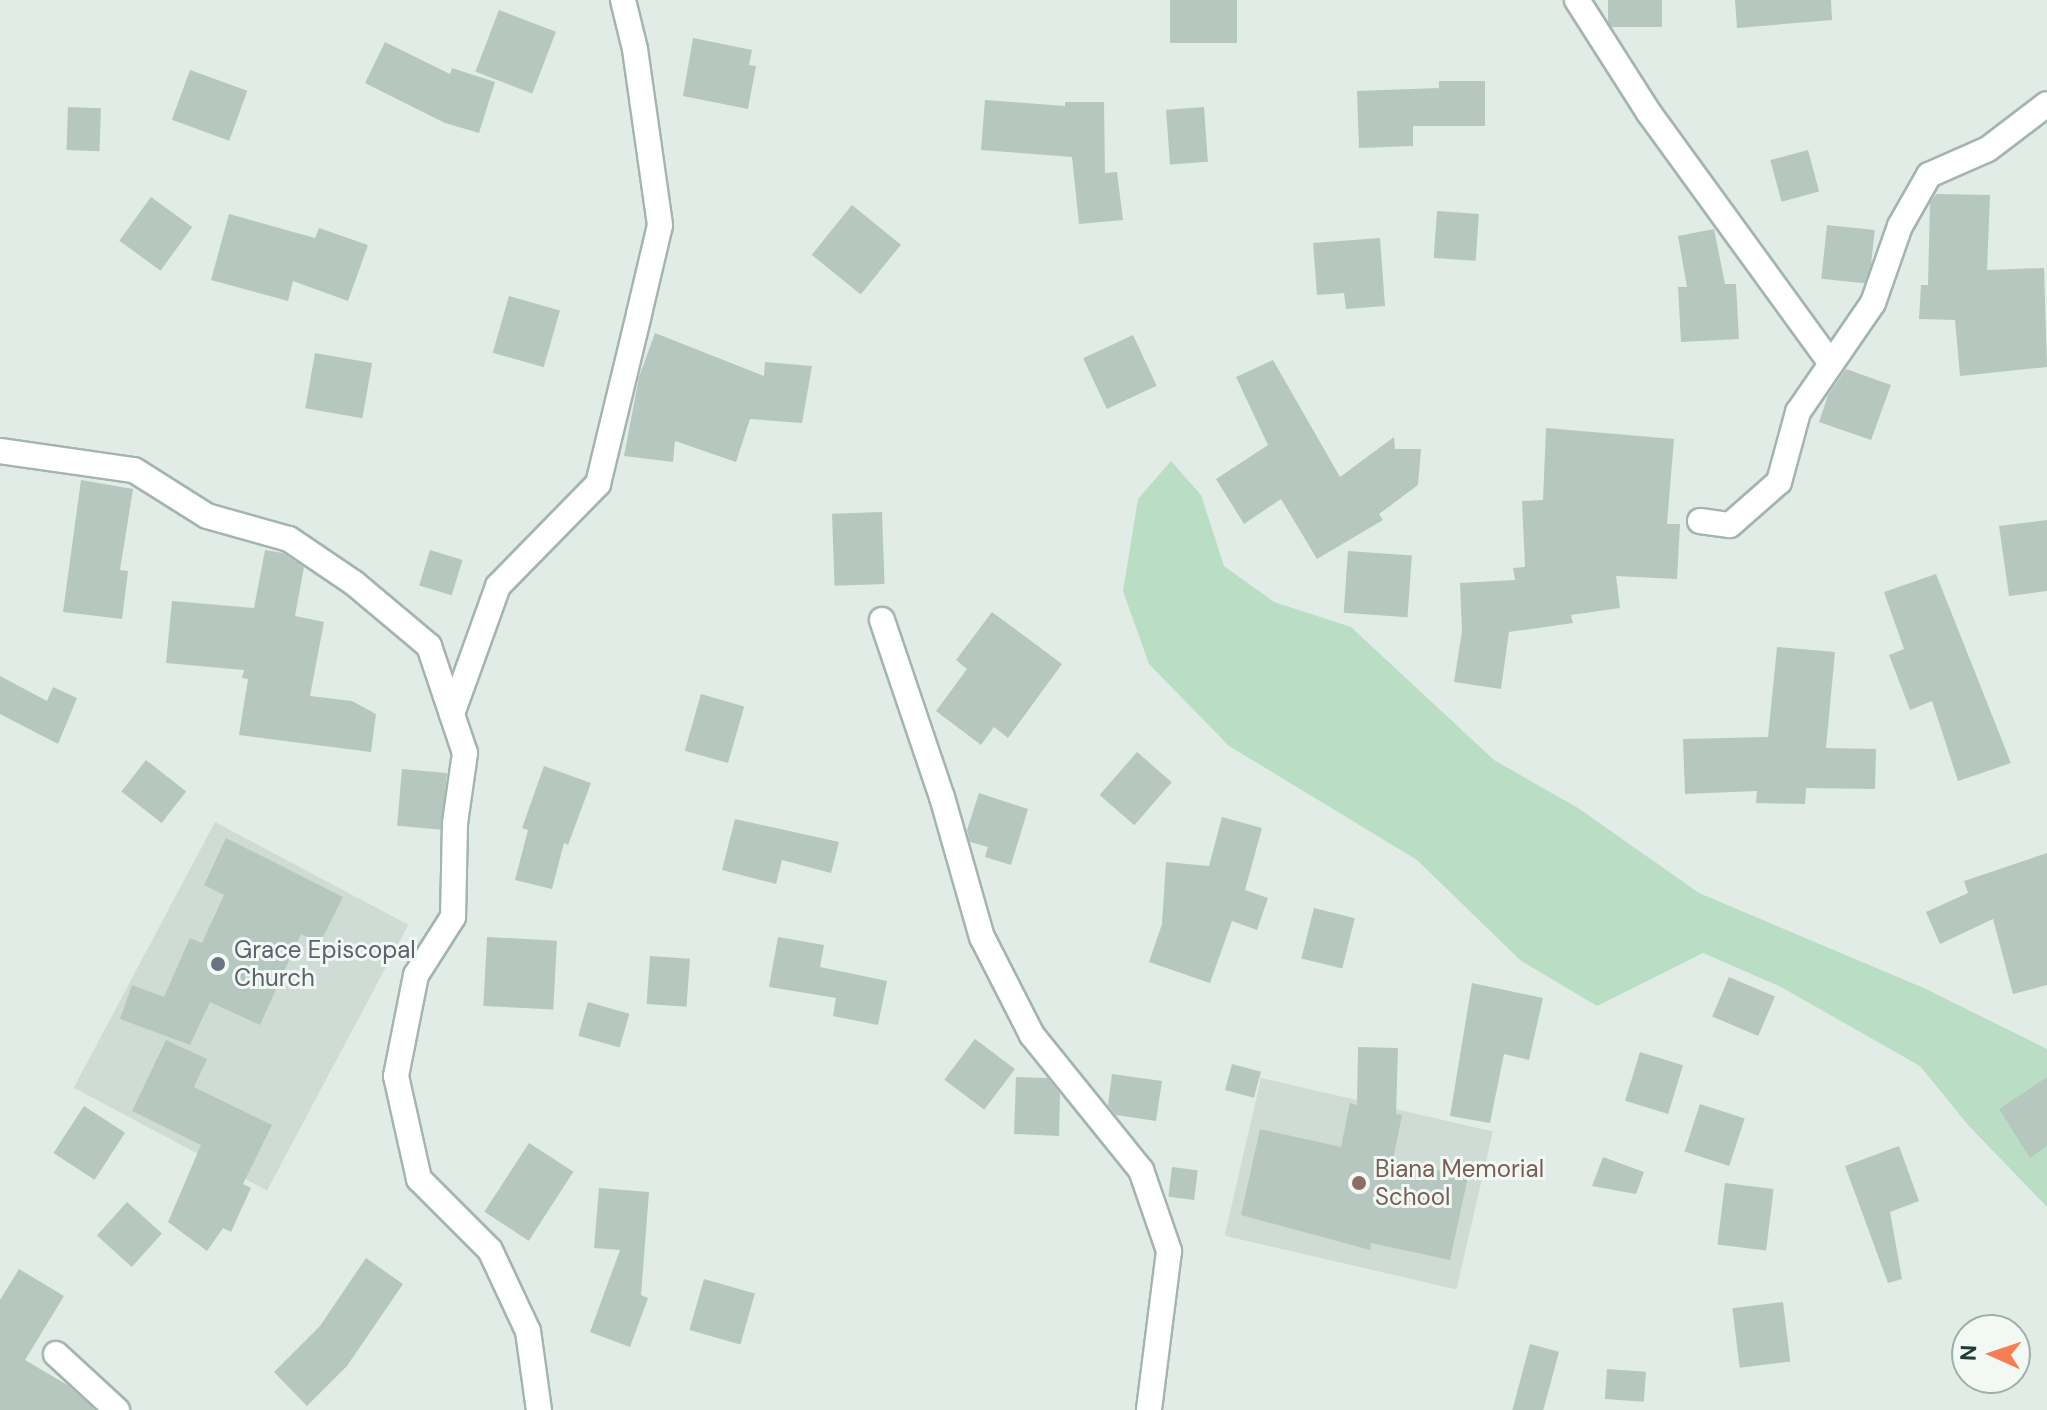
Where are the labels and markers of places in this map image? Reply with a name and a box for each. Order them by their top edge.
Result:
place label: Grace Episcopal Church [234,936,416,992]
marker: Grace Episcopal Church [209,955,227,973]
place label: Biana Memorial School [1375,1155,1544,1211]
marker: Biana Memorial School [1350,1174,1368,1192]

